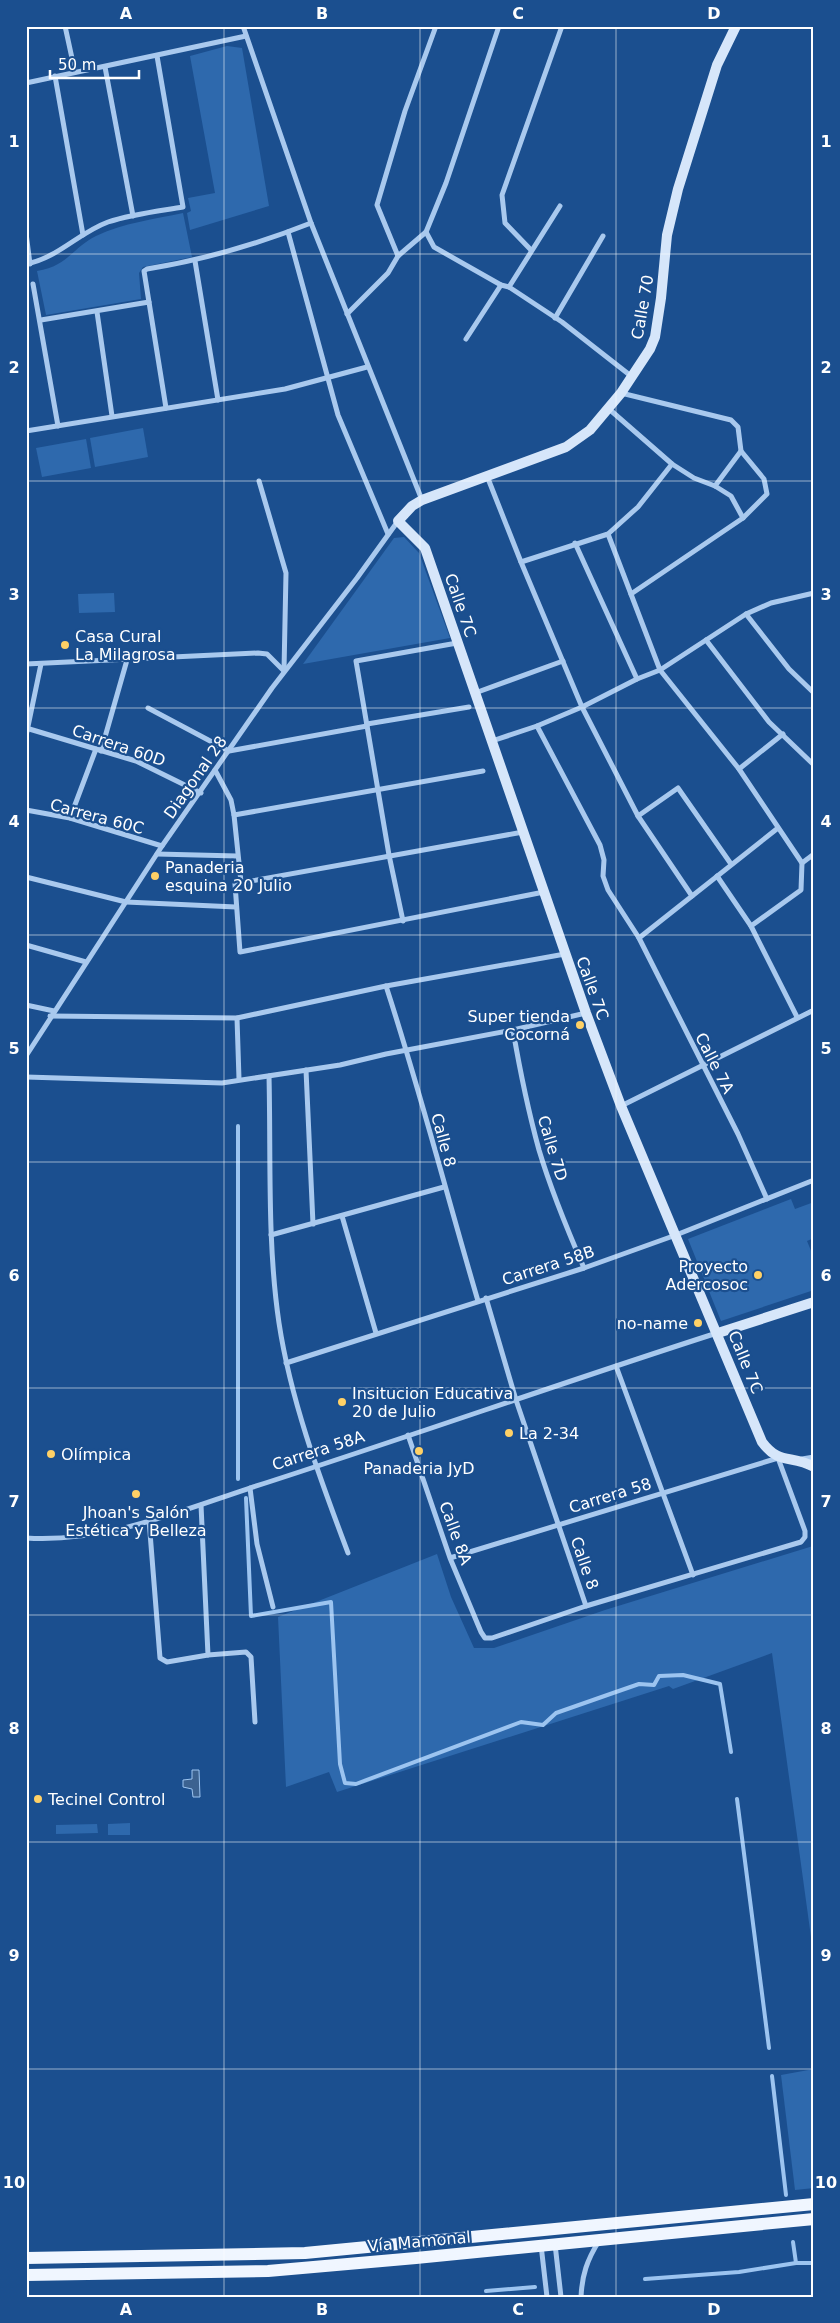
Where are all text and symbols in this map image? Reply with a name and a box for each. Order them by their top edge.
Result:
text: A [120,4,133,23]
text: B [316,4,328,23]
text: C [512,4,524,23]
text: D [707,4,721,23]
scale bar [50,48,139,80]
text: 50 m [58,56,96,74]
text: 1 [8,132,20,151]
text: 1 [820,132,832,151]
street label: Calle 70 [627,273,658,341]
text: 2 [8,358,20,377]
text: 2 [820,358,832,377]
street label: Calle 7C [441,571,480,640]
text: 3 [8,585,20,604]
text: 3 [820,585,832,604]
place label: Casa Cural La Milagrosa [75,627,176,664]
marker: Casa Cural La Milagrosa [59,639,71,651]
street label: Carrera 60D [70,721,168,770]
street label: Diagonal 28 [160,732,231,822]
street label: Carrera 60C [48,795,146,838]
text: 4 [8,812,20,831]
text: 4 [820,812,832,831]
place label: Panaderia esquina 20 Julio [165,858,292,895]
marker: Panaderia esquina 20 Julio [149,870,161,882]
street label: Calle 7C [572,954,613,1023]
place label: Super tienda Cocorná [467,1007,570,1044]
marker: Super tienda Cocorná [574,1019,586,1031]
street label: Calle 7A [691,1030,738,1097]
text: 5 [8,1039,20,1058]
text: 5 [820,1039,832,1058]
street label: Calle 8 [427,1111,460,1169]
street label: Calle 7D [534,1113,571,1183]
street label: Carrera 58B [499,1242,597,1289]
place label: Proyecto Adercosoc [666,1257,748,1294]
text: 6 [8,1266,20,1285]
text: 6 [820,1266,832,1285]
marker: Proyecto Adercosoc [752,1269,764,1281]
place label: no-name [617,1314,688,1333]
marker: no-name [692,1317,704,1329]
street label: Calle 7C [724,1328,767,1396]
place label: Insitucion Educativa 20 de Julio [352,1384,513,1421]
marker: Insitucion Educativa 20 de Julio [336,1396,348,1408]
place label: La 2-34 [519,1424,579,1443]
street label: Carrera 58A [270,1427,367,1474]
marker: La 2-34 [503,1427,515,1439]
place label: Olímpica [61,1445,131,1464]
marker: Panaderia JyD [413,1445,425,1457]
marker: Olímpica [45,1448,57,1460]
place label: Panaderia JyD [363,1459,475,1478]
street label: Carrera 58 [567,1474,654,1517]
marker: Jhoan's Salón Estética y Belleza [130,1488,142,1500]
text: 7 [8,1492,20,1511]
text: 7 [820,1492,832,1511]
street label: Calle 8A [435,1499,476,1567]
place label: Jhoan's Salón Estética y Belleza [65,1503,207,1540]
street label: Calle 8 [567,1534,602,1592]
text: 8 [8,1719,20,1738]
text: 8 [820,1719,832,1738]
place label: Tecinel Control [47,1790,166,1809]
marker: Tecinel Control [32,1793,44,1805]
text: 9 [8,1946,20,1965]
text: 9 [820,1946,832,1965]
text: 10 [3,2173,25,2192]
text: 10 [815,2173,837,2192]
street label: Vía Mamonal [367,2228,472,2255]
text: A [120,2300,133,2319]
text: B [316,2300,328,2319]
text: C [512,2300,524,2319]
text: D [707,2300,721,2319]

